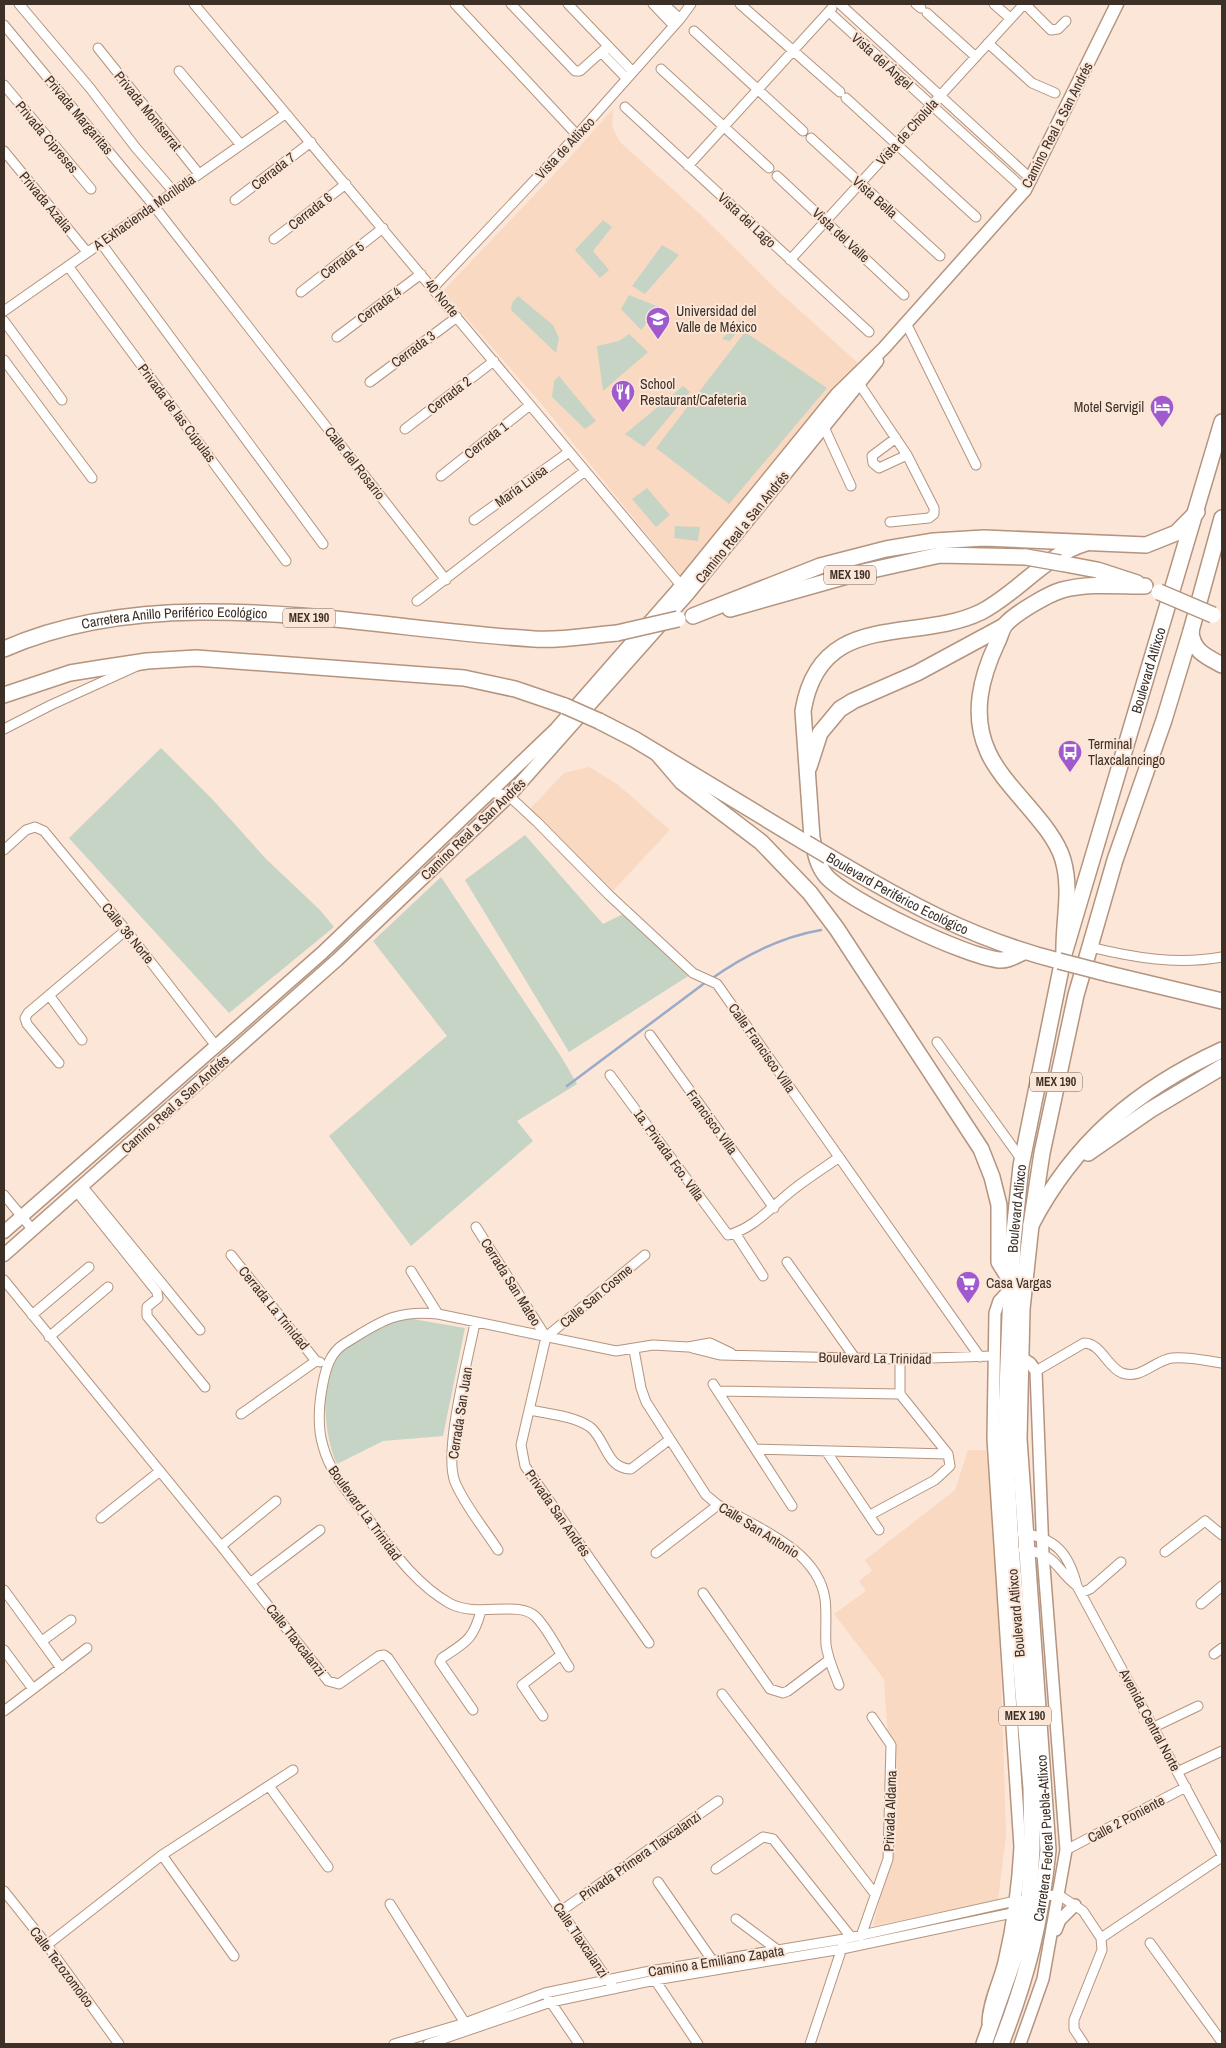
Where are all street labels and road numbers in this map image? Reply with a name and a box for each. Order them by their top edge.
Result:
street label: Vista del Ángel [848,29,916,93]
street label: Camino Real a San Andrés [1017,59,1097,191]
street label: Privada Montserrat [110,67,186,155]
street label: Privada Margaritas [41,72,117,158]
street label: Vista de Cholula [872,94,942,169]
street label: Privada Cipreses [12,97,83,177]
street label: Vista de Atlixco [531,113,599,183]
street label: Cerrada 7 [247,148,299,194]
street label: Privada Azalia [15,168,77,237]
street label: A Exhacienda Morillotla [89,170,199,255]
street label: Vista Bella [849,172,902,222]
street label: Cerrada 6 [284,188,336,234]
street label: Vista del Lago [714,188,780,252]
street label: Vista del Valle [808,204,874,266]
street label: Cerrada 5 [316,237,368,283]
street label: 40 Norte [421,275,463,321]
street label: Cerrada 4 [353,282,405,328]
street label: Cerrada 3 [387,326,439,372]
street label: Privada de las Cúpulas [134,360,220,466]
street label: Cerrada 2 [423,372,475,418]
street label: Cerrada 1 [460,417,512,463]
street label: Calle del Rosario [321,423,389,503]
street label: María Luisa [491,461,551,511]
street label: Camino Real a San Andrés [691,467,793,587]
road number: MEX 190 [824,566,876,584]
street label: Carretera Anillo Periférico Ecológico [80,603,268,633]
road number: MEX 190 [283,608,335,628]
street label: Boulevard Atlixco [1127,625,1170,715]
street label: Camino Real a San Andrés [417,774,529,884]
street label: Boulevard Periférico Ecológico [823,848,971,938]
street label: Calle 36 Norte [98,899,158,967]
street label: Calle Francisco Villa [724,1000,800,1097]
street label: Camino Real a San Andrés [117,1051,233,1157]
road number: MEX 190 [1030,1072,1082,1092]
street label: Francisco Villa [682,1086,742,1158]
street label: 1a. Privada Fco. Villa [630,1106,709,1205]
street label: Boulevard Atlixco [1004,1163,1030,1253]
street label: Cerrada San Mateo [477,1235,545,1329]
street label: Calle San Cosme [556,1260,636,1332]
street label: Cerrada La Trinidad [235,1262,313,1354]
street label: Boulevard La Trinidad [818,1348,932,1368]
street label: Cerrada San Juan [444,1366,476,1460]
street label: Boulevard La Trinidad [325,1462,405,1564]
street label: Privada San Andrés [521,1466,595,1560]
street label: Calle San Antonio [715,1498,803,1562]
street label: Boulevard Atlixco [1003,1568,1029,1658]
street label: Calle Tlaxcalanzi [262,1600,330,1680]
street label: Avenida Central Norte [1115,1665,1185,1774]
road number: MEX 190 [999,1706,1051,1725]
street label: Carretera Federal Puebla-Atlixco [1029,1754,1057,1923]
street label: Privada Aldama [880,1770,900,1852]
street label: Calle 2 Poniente [1084,1791,1168,1847]
street label: Privada Primera Tlaxcalanzi [576,1807,704,1905]
street label: Calle Tlaxcalanzi [549,1899,613,1981]
street label: Calle Tezozomolco [26,1923,98,2011]
street label: Camino a Emiliano Zapata [647,1941,786,1981]

